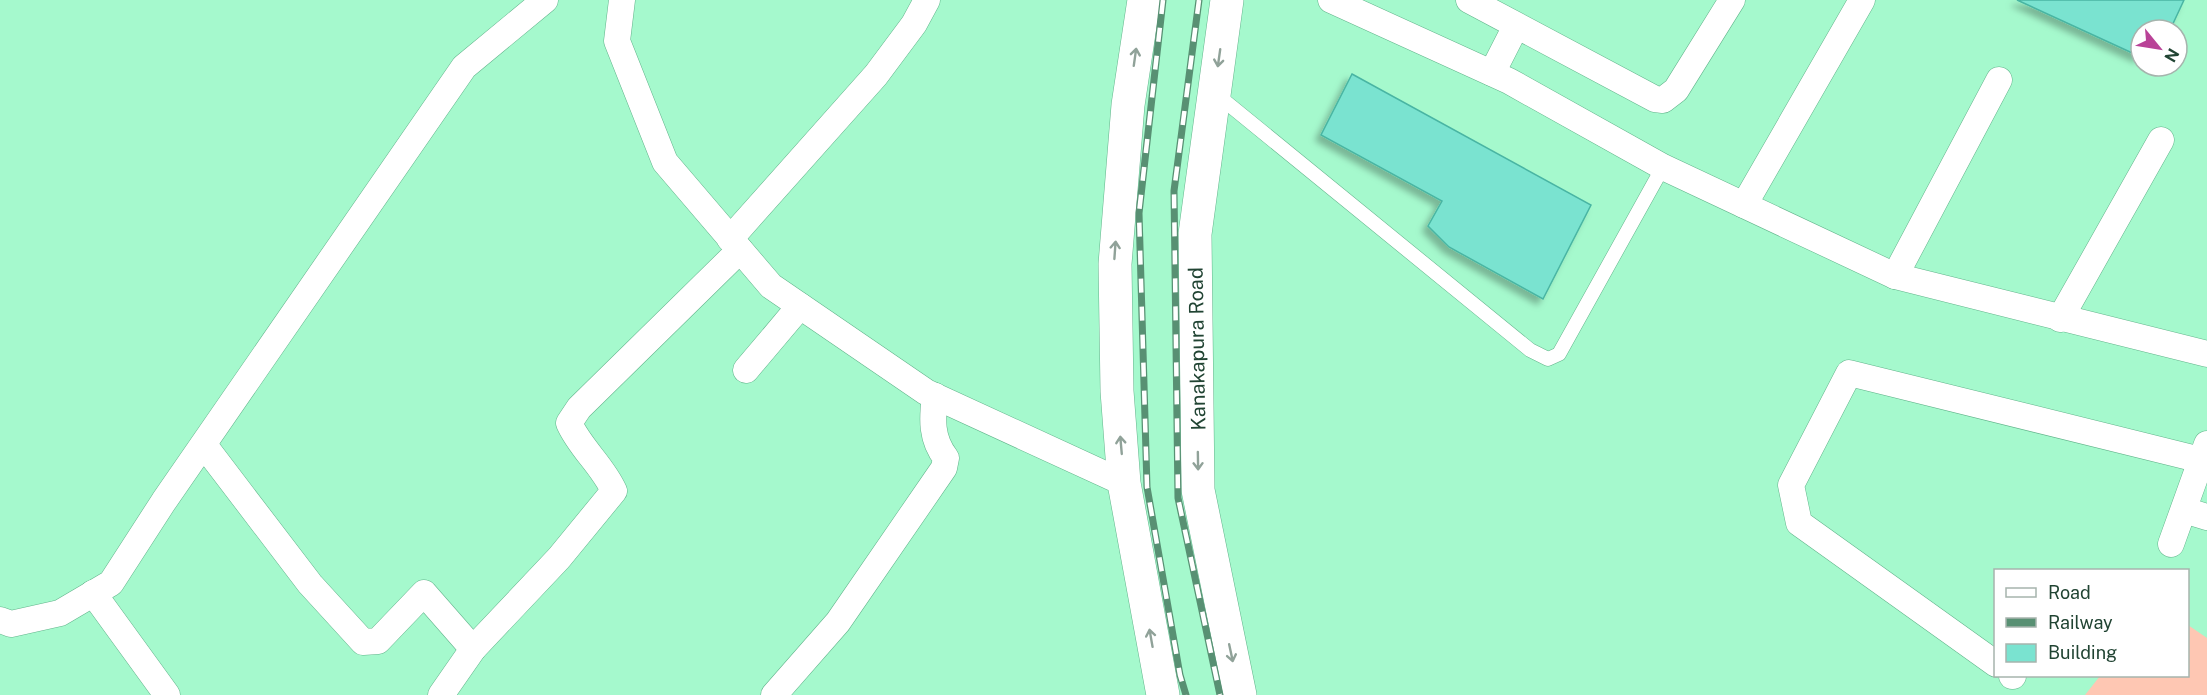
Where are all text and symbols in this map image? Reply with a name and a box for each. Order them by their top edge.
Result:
north arrow [2129,18,2189,78]
text: N [2160,45,2183,65]
one-way arrow [1130,47,1141,67]
one-way arrow [1213,47,1224,67]
one-way arrow [1110,241,1121,261]
street label: Kanakapura Road [1184,267,1210,431]
one-way arrow [1115,436,1126,456]
one-way arrow [1192,451,1204,471]
legend [1994,569,2189,677]
text: Road [2048,582,2091,603]
text: Railway [2048,612,2113,633]
one-way arrow [1145,628,1156,648]
text: Building [2048,642,2117,663]
one-way arrow [1226,643,1237,662]

